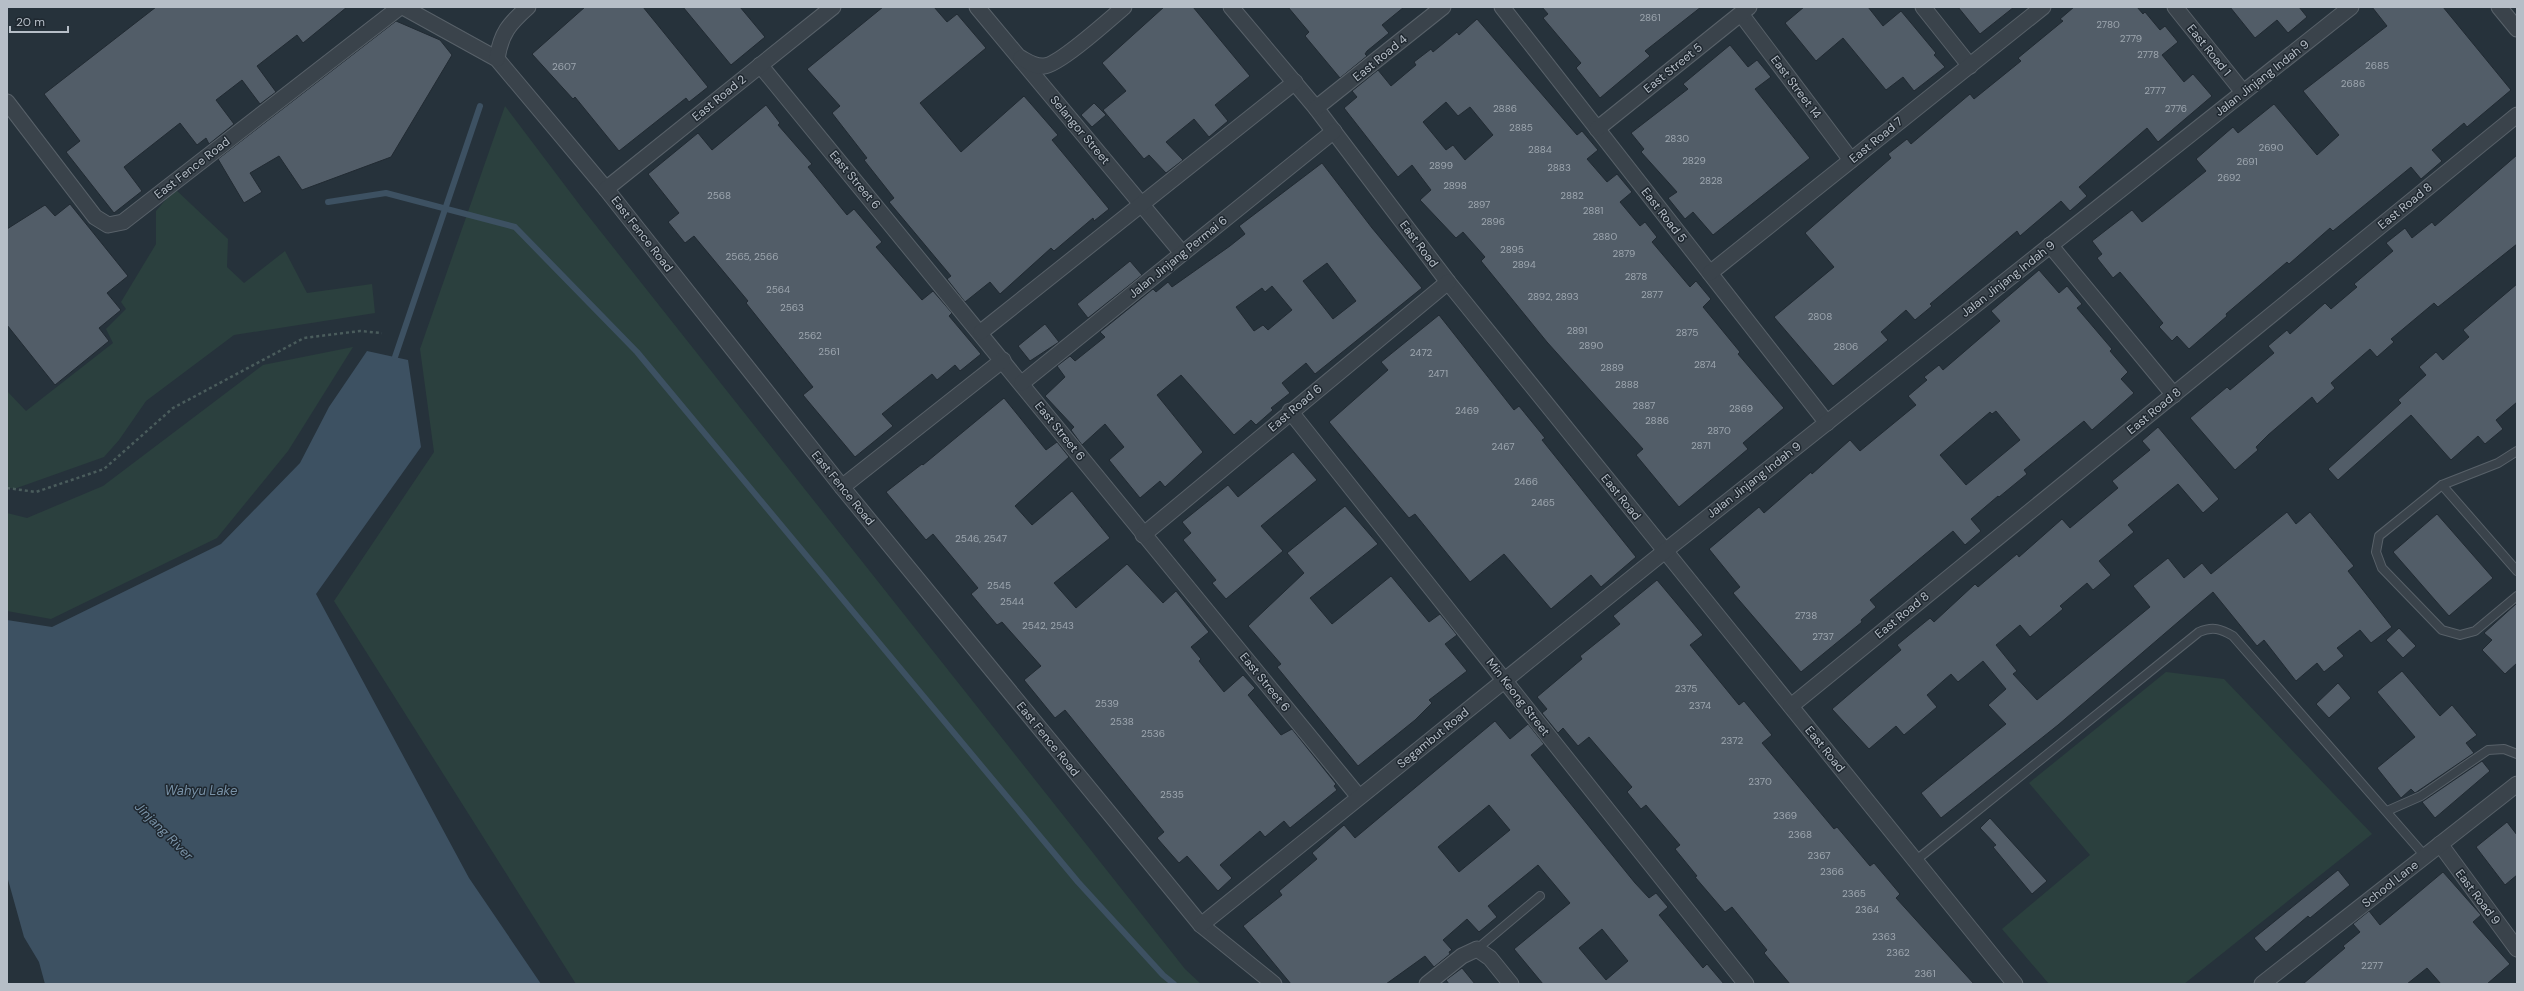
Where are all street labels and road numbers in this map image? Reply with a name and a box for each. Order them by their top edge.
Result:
street label: East Road 1 [2183,21,2235,79]
street label: East Road 4 [1350,31,1410,85]
street label: Jalan Jinjang Indah 9 [2212,36,2312,120]
street label: East Street 5 [1640,39,1706,97]
street label: East Street 14 [1767,52,1825,122]
street label: East Road 2 [689,71,749,125]
street label: Selangor Street [1047,92,1114,168]
street label: East Road 7 [1846,113,1906,167]
street label: East Fence Road [151,133,233,203]
street label: East Street 6 [826,147,884,213]
street label: East Road 8 [2375,179,2435,233]
street label: East Road 5 [1638,184,1690,246]
street label: East Fence Road [607,193,677,275]
street label: Jalan Jinjang Permai 6 [1125,212,1231,302]
street label: East Road [1396,217,1442,271]
street label: Jalan Jinjang Indah 9 [1958,237,2058,321]
street label: East Road 6 [1265,381,1325,435]
street label: East Road 8 [2124,384,2184,438]
street label: East Street 6 [1031,398,1089,464]
street label: Jalan Jinjang Indah 9 [1704,438,1804,522]
street label: East Fence Road [808,447,878,529]
street label: East Road [1598,471,1644,523]
street label: East Road 8 [1872,588,1932,642]
street label: East Street 6 [1236,649,1294,715]
street label: Min Keong Street [1483,655,1554,739]
street label: East Fence Road [1013,698,1083,780]
street label: Segambut Road [1394,704,1472,772]
street label: East Road [1802,723,1848,775]
street label: School Lane [2359,857,2422,911]
street label: East Road 9 [2452,866,2504,928]

